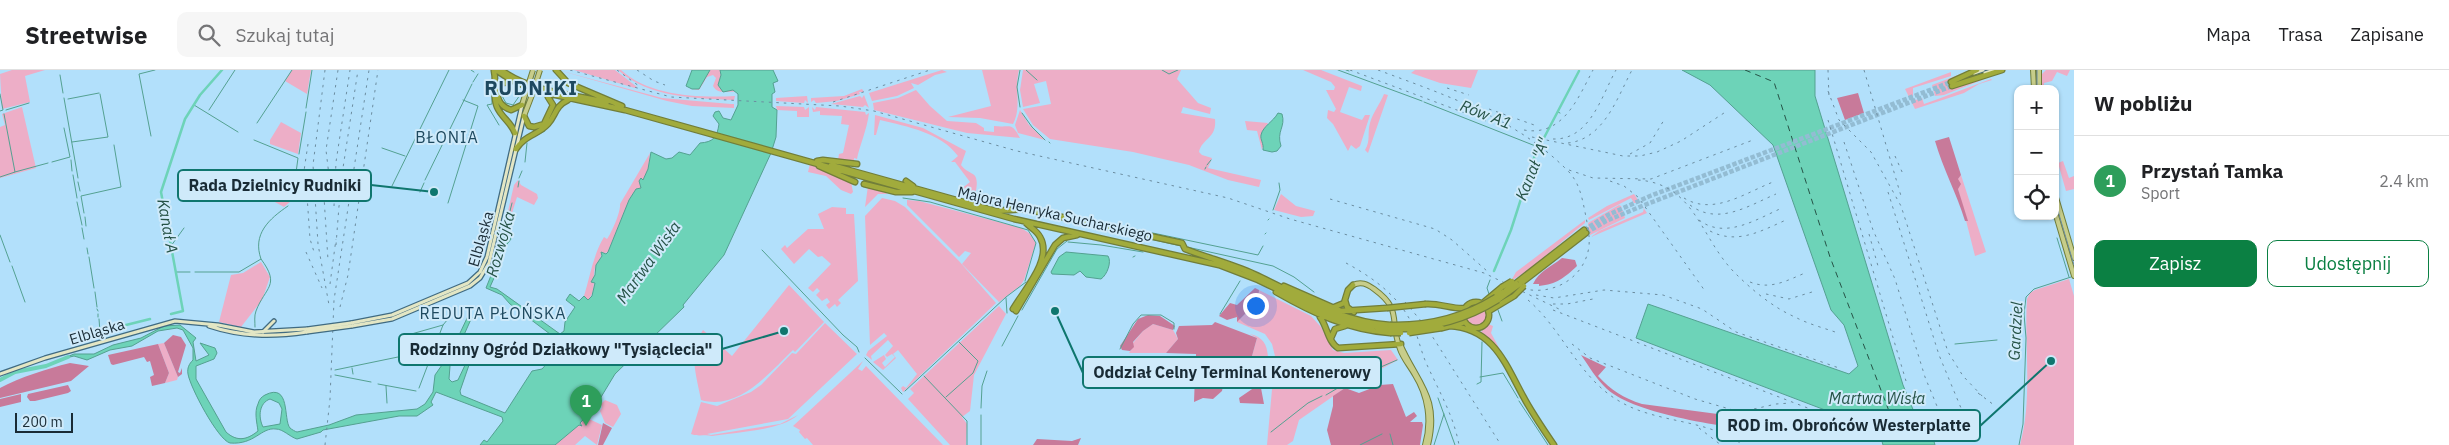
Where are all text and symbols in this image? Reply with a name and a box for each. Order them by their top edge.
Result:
search box [177,12,527,57]
text: Streetwise [25,19,147,51]
icon: search [195,21,223,49]
text: Szukaj tutaj [235,23,334,47]
text: Mapa [2206,23,2251,46]
text: Trasa [2279,23,2323,46]
text: Zapisane [2351,23,2424,46]
district label: RUDNIKI [484,74,578,101]
map controls [2014,85,2059,220]
button: + [2014,85,2059,130]
text: W pobliżu [2094,89,2193,117]
water label: Rów A1 [1458,95,1514,133]
district label: BŁONIA [415,127,479,147]
button: − [2014,130,2059,175]
water label: Kanał "A" [1510,134,1554,203]
text: Przystań Tamka [2141,159,2283,183]
callout: Rada Dzielnicy Rudniki [178,170,371,201]
text: 1 [2105,171,2115,191]
text: 2.4 km [2379,171,2429,191]
text: Rada Dzielnicy Rudniki [189,175,361,195]
button: locate [2014,175,2059,220]
street label: Majora Henryka Sucharskiego [956,182,1154,245]
text: Sport [2141,183,2180,203]
water label: Kanał A [153,197,183,255]
street label: Elbląska [464,209,497,269]
water label: Rozwójka [481,209,519,279]
water label: Martwa Wisła [611,217,685,307]
button: Zapisz [2094,240,2257,287]
button: Udostępnij [2267,240,2429,287]
your location [1243,293,1269,319]
water label: Gardziel [2003,300,2027,361]
district label: REDUTA PŁOŃSKA [420,302,566,323]
street label: Elbląska [67,314,127,349]
callout: Rodzinny Ogród Działkowy "Tysiąclecia" [399,334,722,365]
text: Rodzinny Ogród Działkowy "Tysiąclecia" [409,339,713,359]
callout: Oddział Celny Terminal Kontenerowy [1083,357,1381,388]
text: Oddział Celny Terminal Kontenerowy [1093,362,1371,382]
pin: 1 [570,385,602,426]
water label: Martwa Wisła [1829,388,1925,408]
scale bar [15,410,72,433]
callout: ROD im. Obrońców Westerplatte [1717,410,1980,441]
text: 200 m [22,413,63,431]
text: ROD im. Obrońców Westerplatte [1727,415,1971,435]

